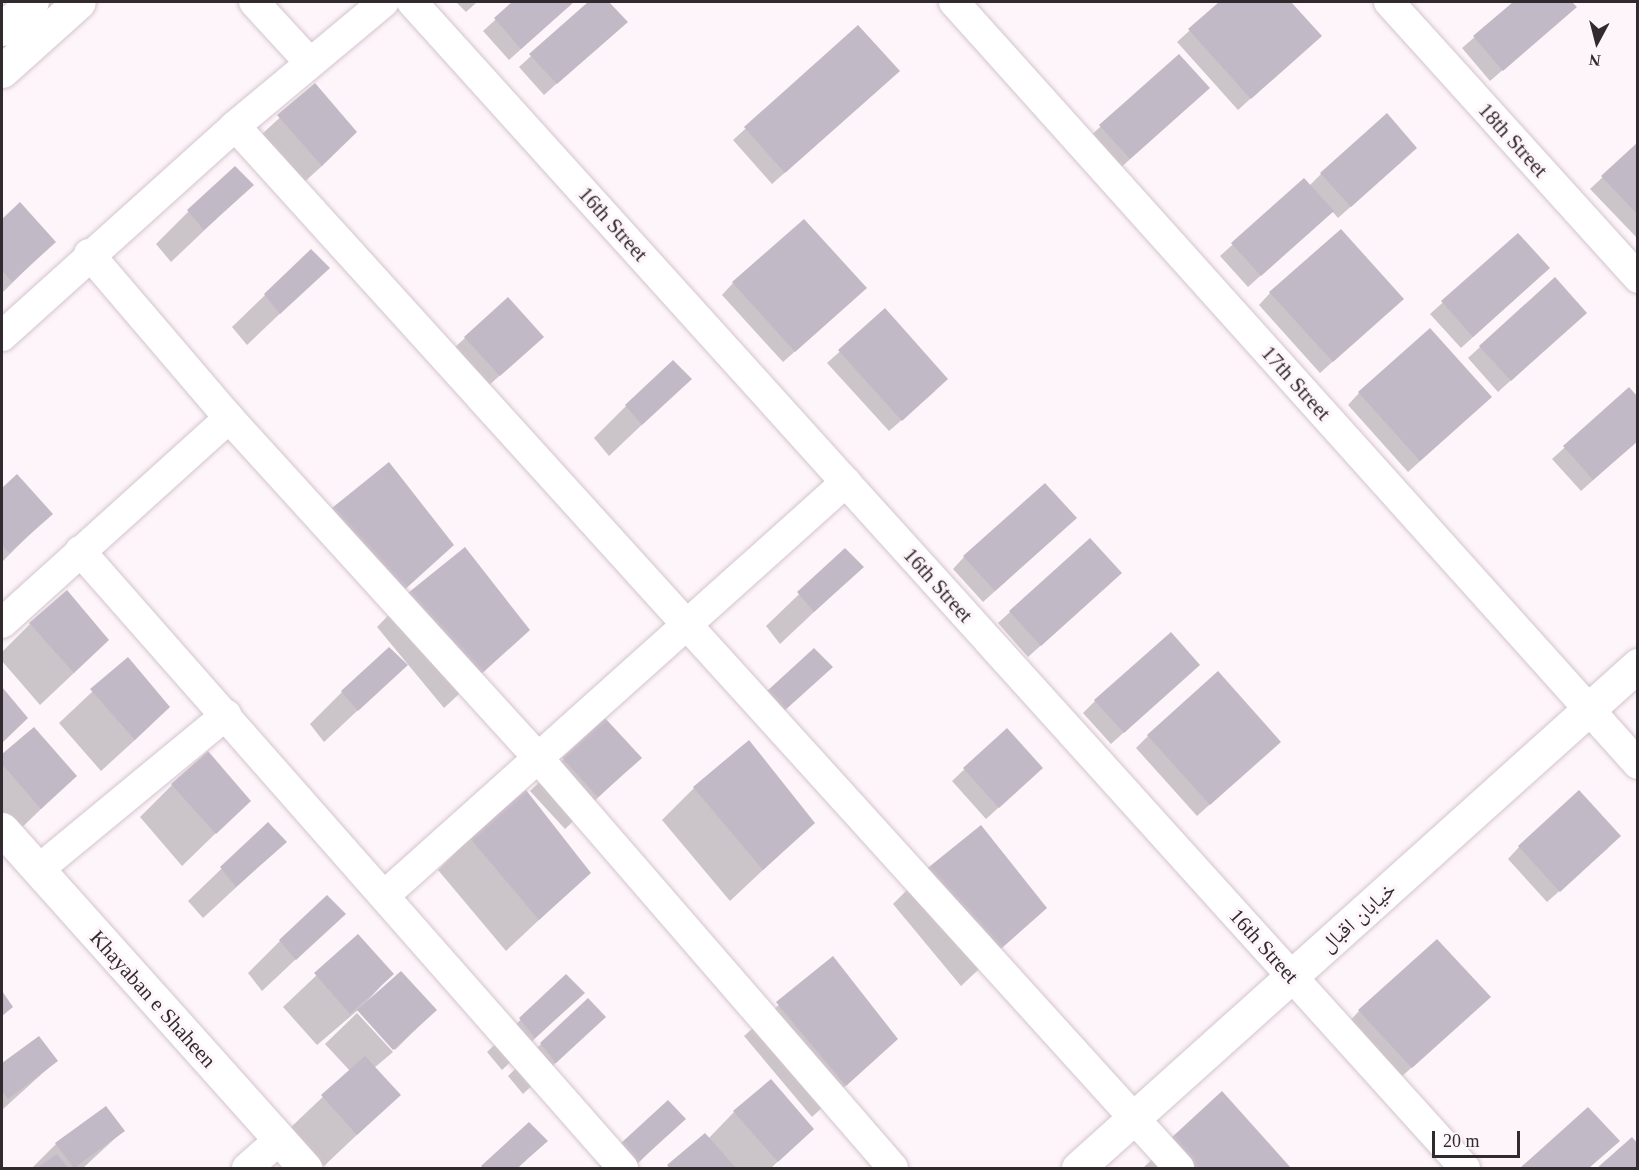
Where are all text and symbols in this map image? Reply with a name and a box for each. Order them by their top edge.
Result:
north arrow [1567,12,1627,72]
text: N [1588,51,1602,70]
street label: 18th Street [1473,98,1553,182]
street label: 16th Street [573,182,653,266]
street label: 17th Street [1256,341,1336,425]
street label: 16th Street [898,543,978,627]
street label: خیابان اقبال [1315,877,1401,957]
street label: 16th Street [1224,904,1304,988]
street label: Khayaban e Shaheen [85,925,221,1073]
scale bar [1435,1119,1524,1157]
text: 20 m [1443,1131,1480,1151]

